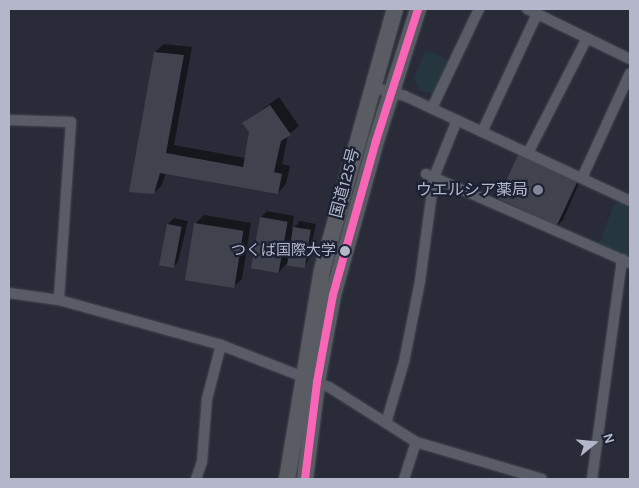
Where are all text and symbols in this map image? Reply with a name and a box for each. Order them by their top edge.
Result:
street label: 国道125号 [326,146,364,220]
place label: ウエルシア薬局 [416,180,528,200]
marker: ウエルシア薬局 [532,184,544,196]
place label: つくば国際大学 [231,242,336,260]
marker: つくば国際大学 [340,246,350,256]
north arrow [569,418,619,468]
text: N [599,431,618,446]

